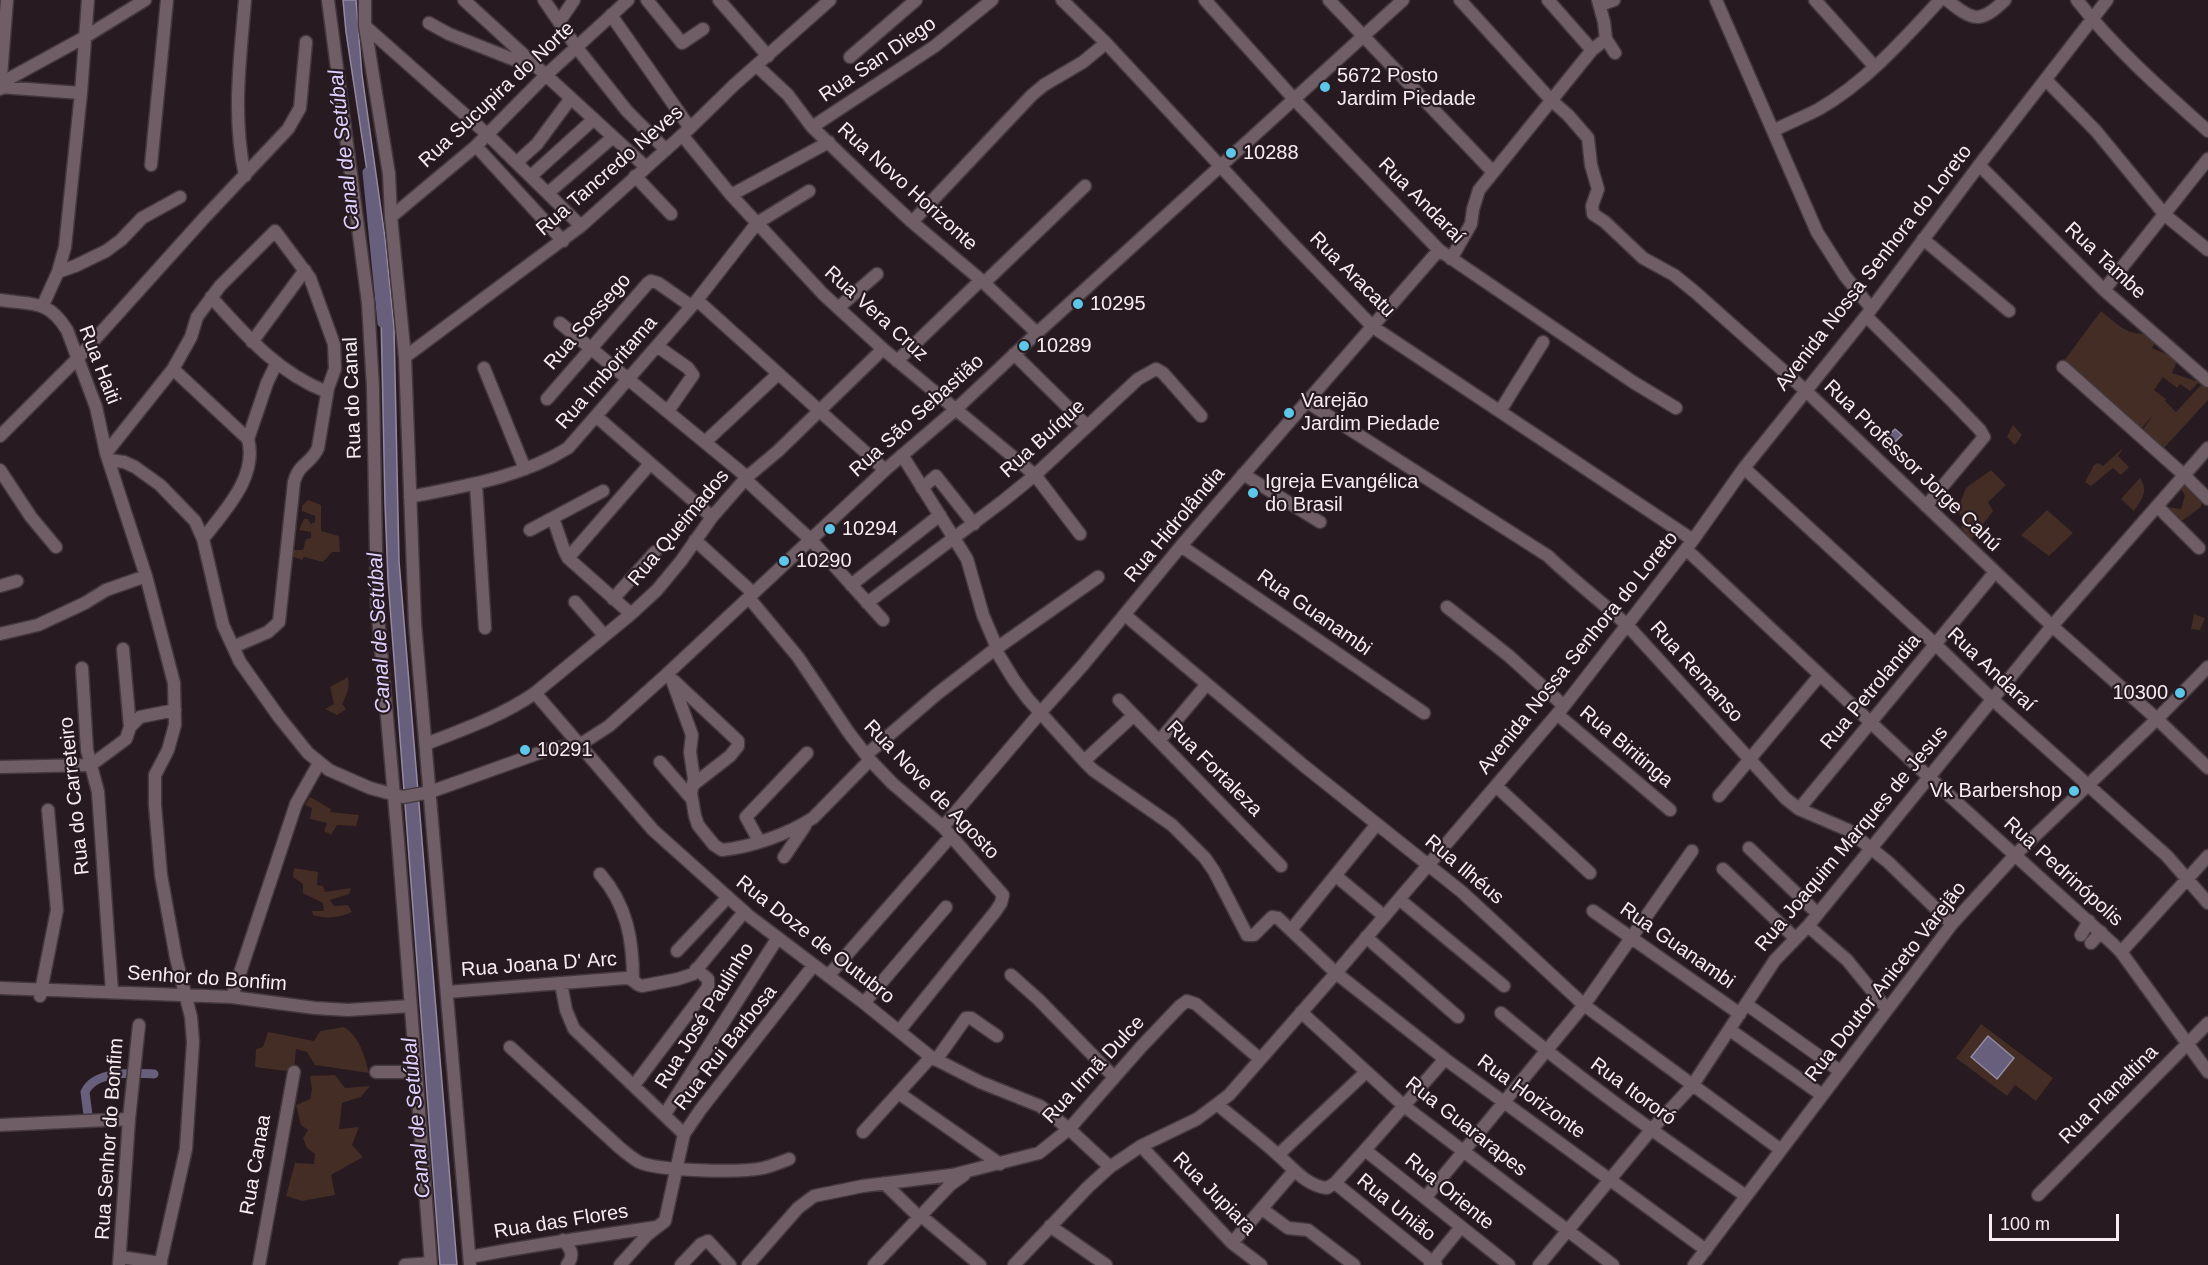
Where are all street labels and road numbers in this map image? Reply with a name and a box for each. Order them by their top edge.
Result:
street label: Rua San Diego [815,12,941,108]
street label: Rua Sucupira do Norte [414,17,580,173]
street label: Rua Tancredo Neves [532,101,688,241]
street label: Rua Novo Horizonte [832,118,982,256]
street label: Avenida Nossa Senhora do Loreto [1771,140,1977,396]
street label: Rua Andaraí [1373,153,1469,249]
street label: Rua Tambe [2059,217,2151,305]
street label: Rua Aracatu [1304,227,1400,323]
street label: Rua Vera Cruz [819,261,933,367]
street label: Rua Sossego [540,269,636,375]
street label: Rua Imboritama [551,311,663,435]
street label: Rua Haiti [73,322,125,408]
street label: Rua do Canal [339,336,367,460]
street label: Rua São Sebastião [845,349,989,483]
street label: Rua Professor Jorge Cahú [1818,375,2006,557]
street label: Rua Buíque [996,395,1090,483]
street label: Rua Hidrolândia [1120,462,1230,588]
street label: Rua Queimados [623,465,735,591]
street label: Avenida Nossa Senhora do Loreto [1473,527,1683,779]
street label: Rua Guanambi [1252,565,1376,661]
street label: Rua Remanso [1644,616,1748,728]
street label: Rua Andaraí [1942,623,2040,717]
street label: Rua Petrolandia [1816,629,1926,755]
street label: Rua Biritinga [1574,701,1678,793]
street label: Rua Nove de Agosto [858,715,1004,865]
street label: Rua do Carreteiro [55,716,95,876]
street label: Rua Fortaleza [1161,716,1267,822]
street label: Rua Joaquim Marques de Jesus [1751,721,1953,957]
street label: Rua Pedrinópolis [1998,812,2128,932]
street label: Rua Ilhéus [1420,830,1508,910]
street label: Rua Doze de Outubro [731,871,899,1009]
street label: Rua Doutor Aniceto Varejão [1800,877,1972,1087]
street label: Rua Guanambi [1615,898,1739,994]
street label: Rua José Paulinho [650,938,760,1094]
street label: Rua Joana D' Arc [460,948,618,982]
street label: Senhor do Bonfim [126,961,288,997]
street label: Rua Rui Barbosa [670,981,782,1115]
street label: Rua Irmã Dulce [1038,1011,1150,1129]
street label: Rua Senhor do Bonfim [91,1037,129,1241]
street label: Rua Planaltina [2055,1041,2163,1149]
street label: Rua Horizonte [1472,1050,1590,1144]
street label: Rua Itororó [1585,1053,1681,1131]
street label: Rua Guararapes [1400,1072,1532,1182]
street label: Rua Canaa [235,1113,277,1217]
street label: Rua Jupiara [1167,1147,1261,1241]
street label: Rua Oriente [1400,1149,1498,1235]
street label: Rua União [1352,1169,1440,1247]
street label: Rua das Flores [492,1200,630,1244]

